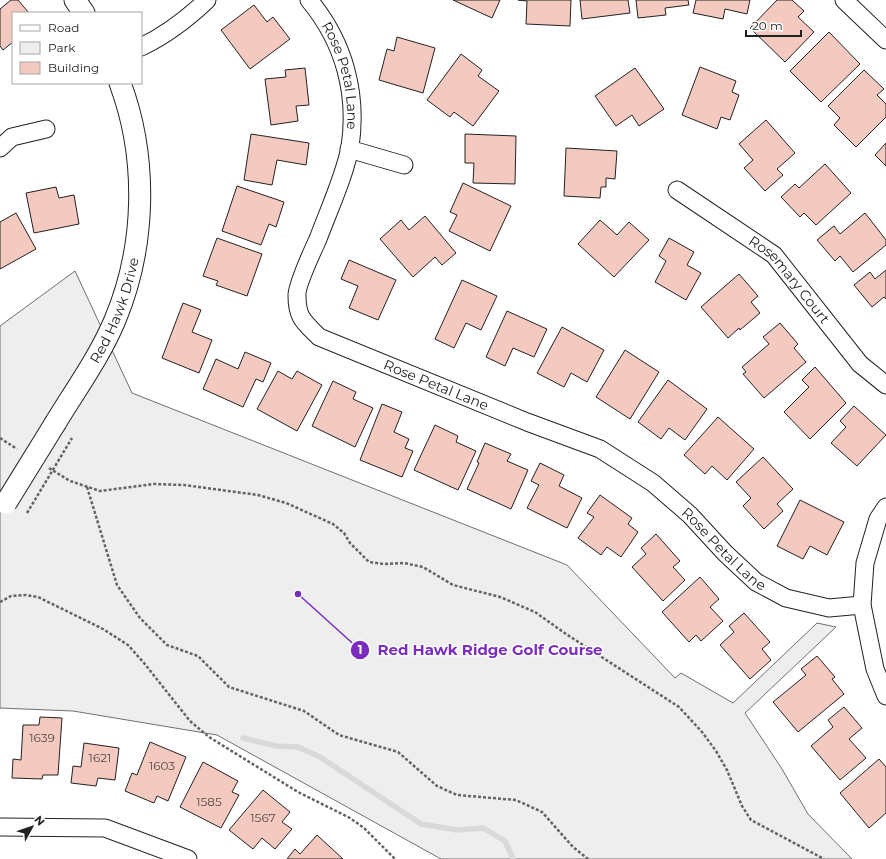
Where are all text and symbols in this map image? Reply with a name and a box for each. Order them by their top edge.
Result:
legend [12,12,142,84]
scale bar [746,12,801,38]
street label: Rose Petal Lane [318,18,361,130]
text: 20 m [752,18,783,33]
text: Road [48,20,79,35]
text: Park [48,40,76,55]
text: Building [48,60,99,75]
street label: Rosemary Court [745,232,834,328]
street label: Red Hawk Drive [86,256,143,366]
street label: Rose Petal Lane [381,355,491,414]
street label: Rose Petal Lane [678,503,769,595]
callout: Red Hawk Ridge Golf Course [350,636,611,663]
text: Red Hawk Ridge Golf Course [377,640,603,659]
text: 1 [358,642,362,657]
house number: 1639 [29,730,55,745]
house number: 1621 [89,750,111,765]
house number: 1603 [149,758,175,773]
house number: 1585 [196,794,222,809]
north arrow [12,807,52,847]
house number: 1567 [250,810,276,825]
text: N [31,813,48,828]

